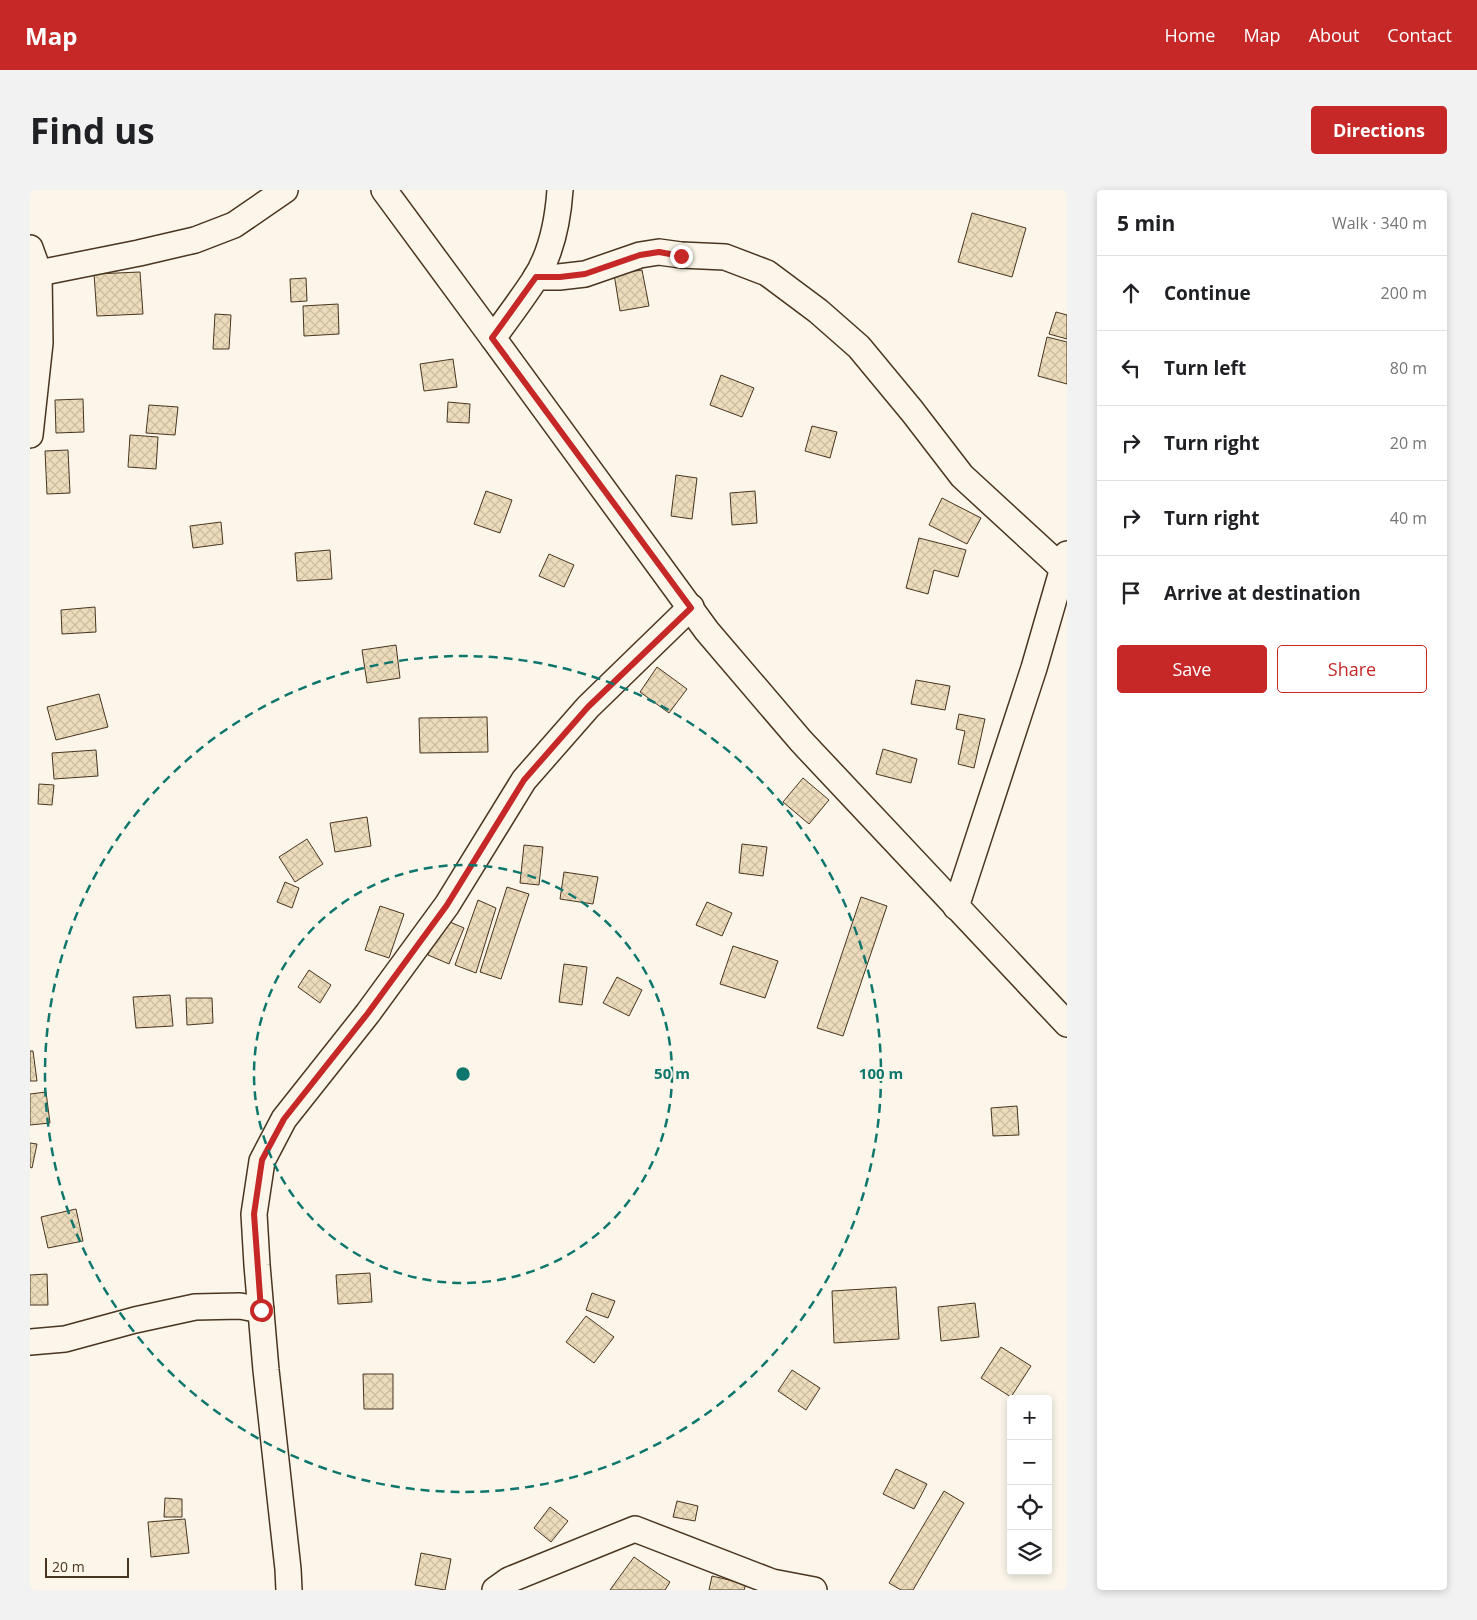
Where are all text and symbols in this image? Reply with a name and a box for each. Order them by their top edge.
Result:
text: Map [25,19,77,52]
text: Home [1165,23,1215,47]
text: Map [1243,23,1281,47]
text: About [1309,23,1359,47]
text: Contact [1387,23,1452,47]
button: Directions [1311,106,1447,154]
text: Find us [30,107,155,154]
text: 5 min [1117,209,1175,237]
text: Walk · 340 m [1332,212,1427,234]
route end [670,245,693,268]
icon: ahead [1117,279,1145,307]
text: Continue [1164,280,1251,306]
text: 200 m [1381,282,1427,304]
icon: left [1117,354,1145,382]
text: Turn left [1164,355,1246,381]
text: 80 m [1390,357,1427,379]
icon: right [1117,429,1145,457]
text: Turn right [1164,430,1259,456]
text: 20 m [1390,432,1427,454]
icon: right [1117,504,1145,532]
text: Turn right [1164,505,1259,531]
text: 40 m [1390,507,1427,529]
icon: arrive [1117,579,1145,607]
text: Arrive at destination [1164,580,1361,606]
button: Save [1117,645,1267,693]
button: Share [1277,645,1427,693]
text: 50 m [654,1063,690,1083]
text: 100 m [859,1063,903,1083]
centre of rings [454,1065,472,1083]
route start [250,1299,273,1322]
map controls [1007,1395,1052,1575]
button: + [1007,1395,1052,1440]
button: − [1007,1440,1052,1485]
button: locate [1007,1485,1052,1530]
button: layers [1007,1530,1052,1575]
scale bar [45,1555,129,1578]
text: 20 m [52,1557,85,1576]

